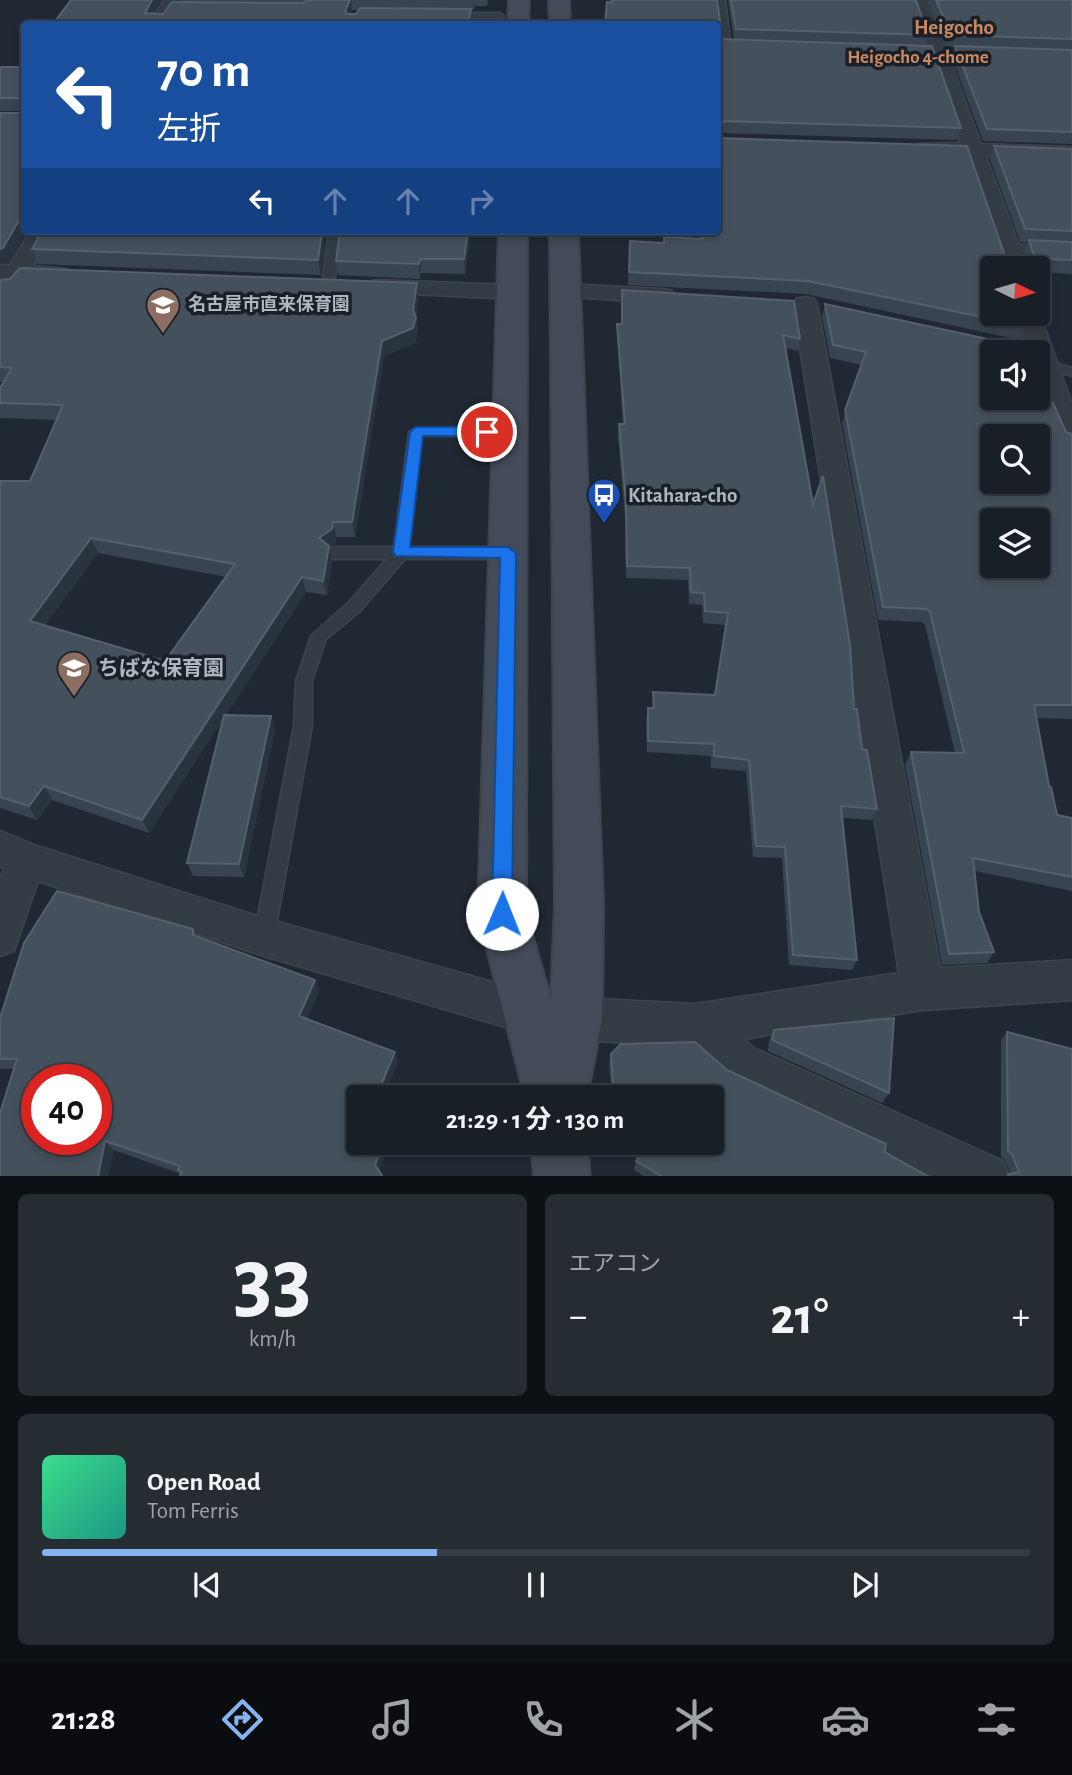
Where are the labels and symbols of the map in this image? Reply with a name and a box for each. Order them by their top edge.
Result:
district label: Heigocho [914,17,994,38]
district label: Heigocho 4-chome [847,48,989,67]
north arrow [980,256,1050,326]
school or university icon: 名古屋市直来保育園 [144,286,182,335]
place label: 名古屋市直来保育園 [188,294,350,314]
pin [457,402,517,462]
bus stop icon: Kitahara-cho [585,476,623,525]
place label: Kitahara-cho [628,485,737,506]
school or university icon: ちばな保育園 [55,649,93,698]
place label: ちばな保育園 [98,657,224,679]
position arrow [465,877,539,951]
speed limit sign: 40 [21,1064,112,1155]

